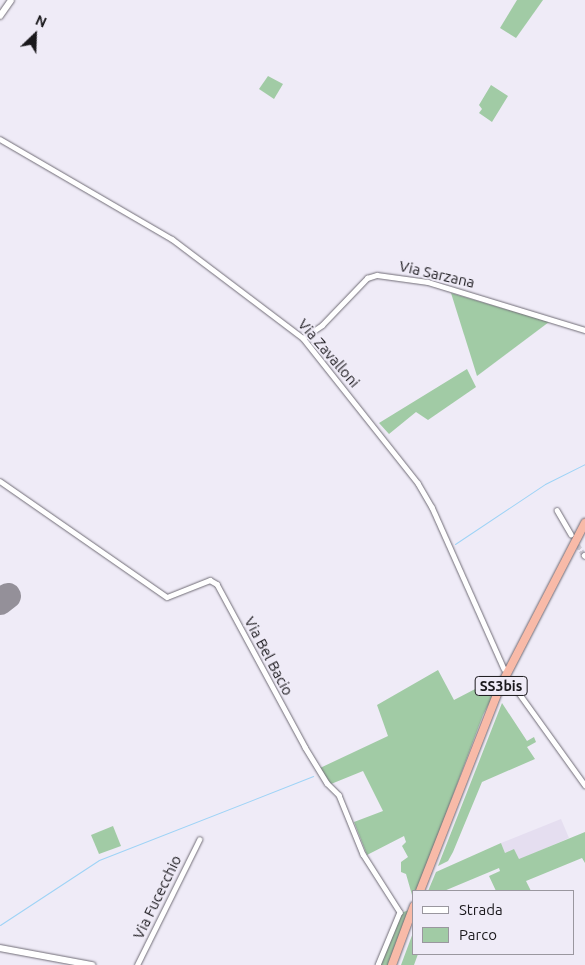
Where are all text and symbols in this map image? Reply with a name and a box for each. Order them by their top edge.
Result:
north arrow [10,10,60,60]
text: N [33,12,49,31]
street label: Via Sarzana [397,257,477,291]
street label: Via Zavalloni [294,315,364,391]
street label: Via Bel Bacio [241,614,297,698]
road number: SS3bis [474,674,528,698]
street label: Via Fucecchio [129,852,185,942]
legend [412,890,575,955]
text: Strada [459,901,503,918]
text: Parco [459,926,497,943]

